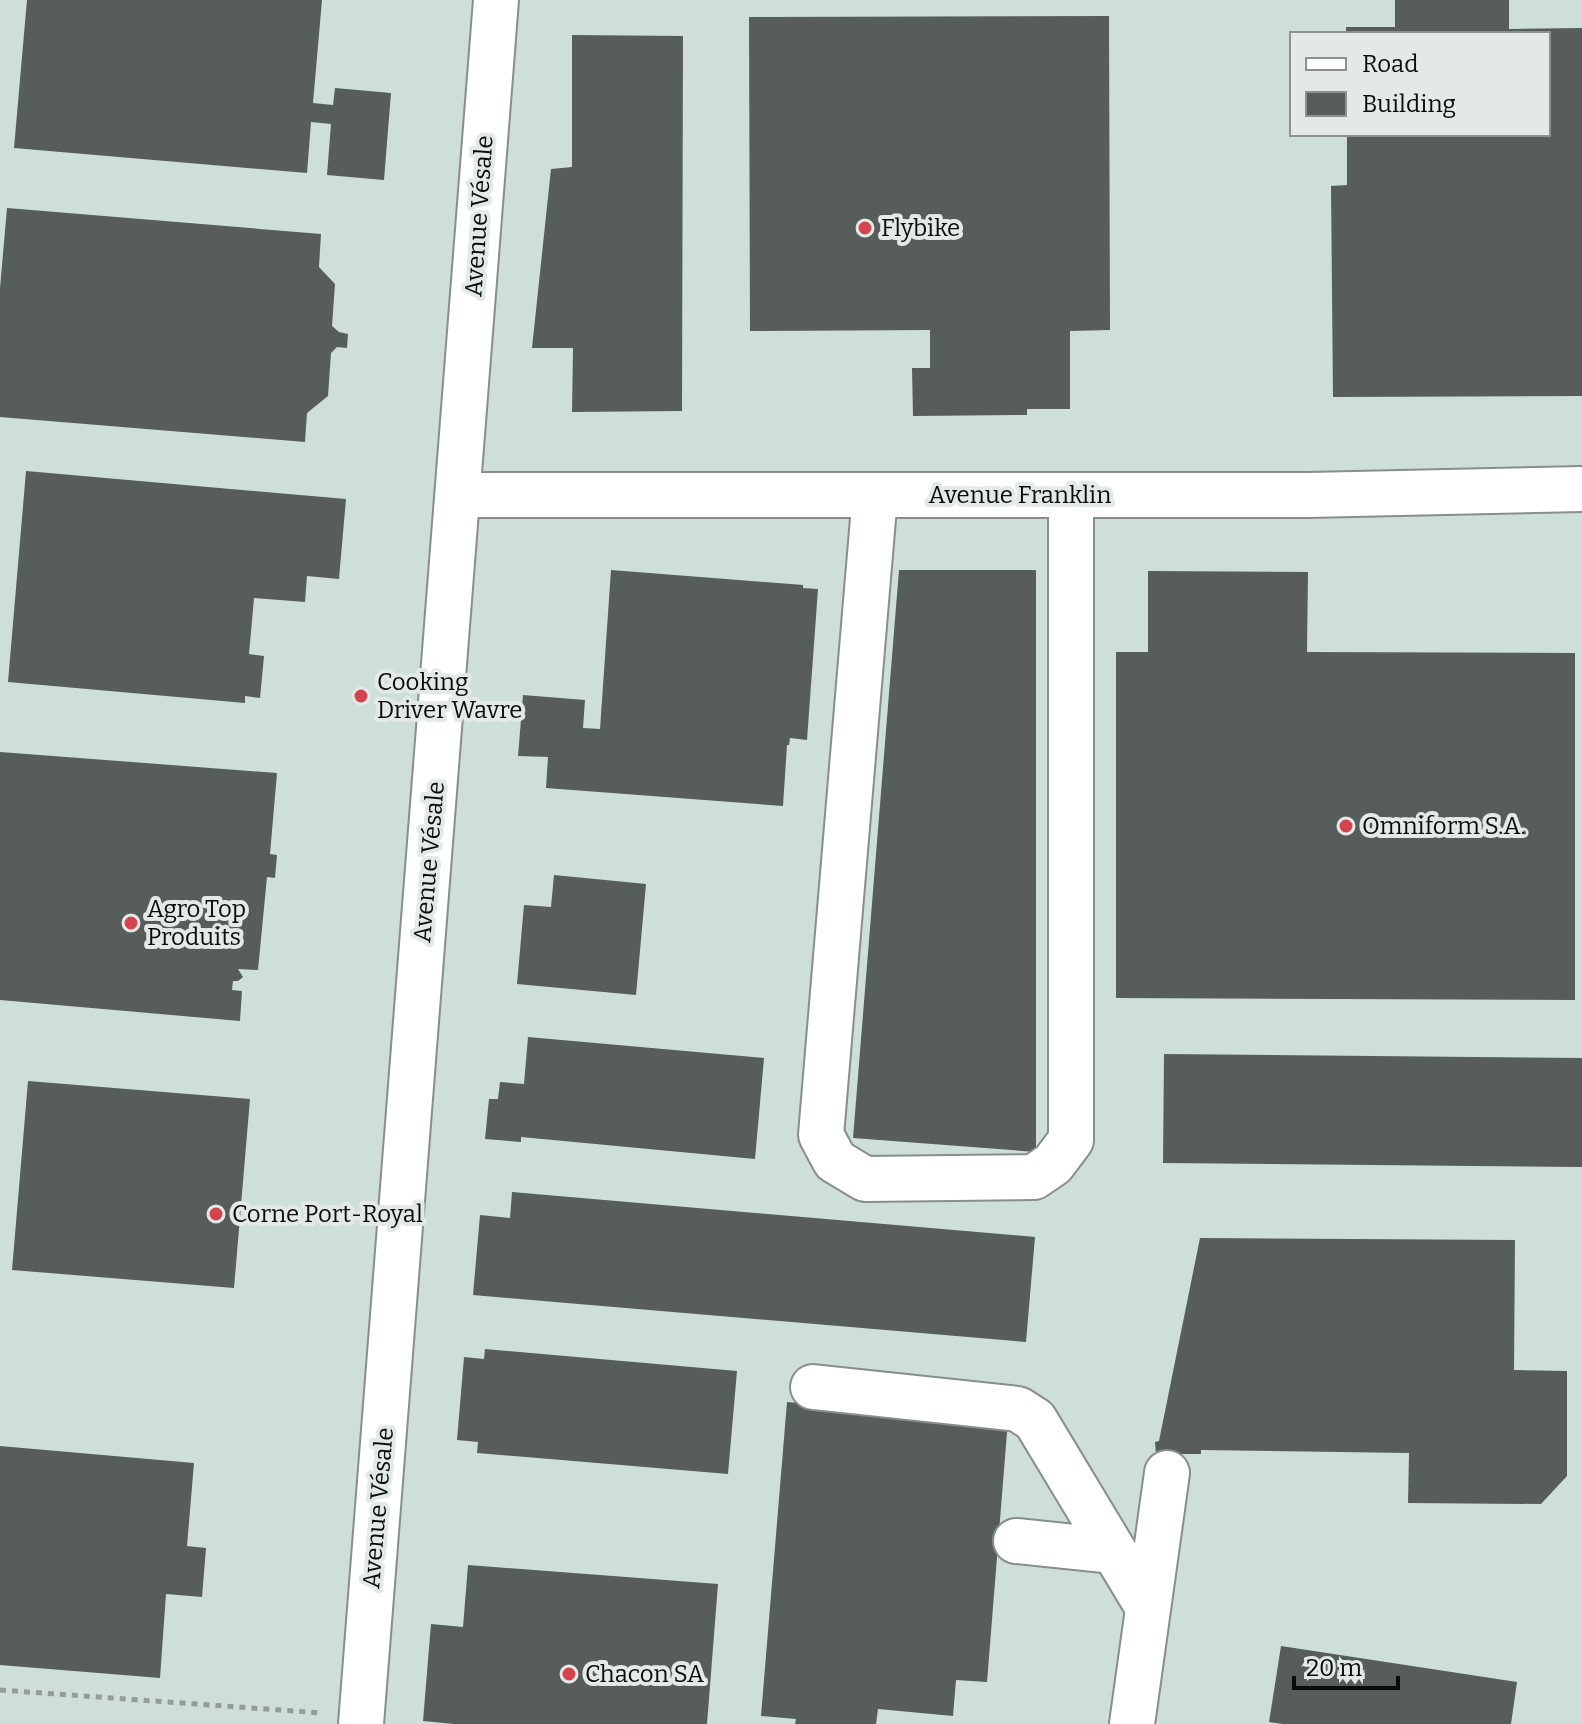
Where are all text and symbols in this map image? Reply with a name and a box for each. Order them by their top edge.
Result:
legend [1290,32,1550,136]
text: Road [1362,50,1418,78]
text: Building [1362,90,1456,118]
street label: Avenue Vésale [459,134,499,298]
place label: Flybike [881,214,960,242]
marker: Flybike [856,219,874,237]
street label: Avenue Franklin [929,481,1111,509]
place label: Cooking Driver Wavre [377,668,522,724]
marker: Cooking Driver Wavre [352,687,370,705]
street label: Avenue Vésale [408,780,450,944]
place label: Omniform S.A. [1362,812,1526,840]
marker: Omniform S.A. [1337,817,1355,835]
place label: Agro Top Produits [147,895,246,951]
marker: Agro Top Produits [122,914,140,932]
place label: Corne Port-Royal [232,1200,423,1228]
marker: Corne Port-Royal [207,1205,225,1223]
street label: Avenue Vésale [357,1426,399,1590]
scale bar [1294,1640,1398,1690]
text: 20 m [1306,1654,1362,1682]
place label: Chacon SA [585,1660,704,1688]
marker: Chacon SA [560,1665,578,1683]

